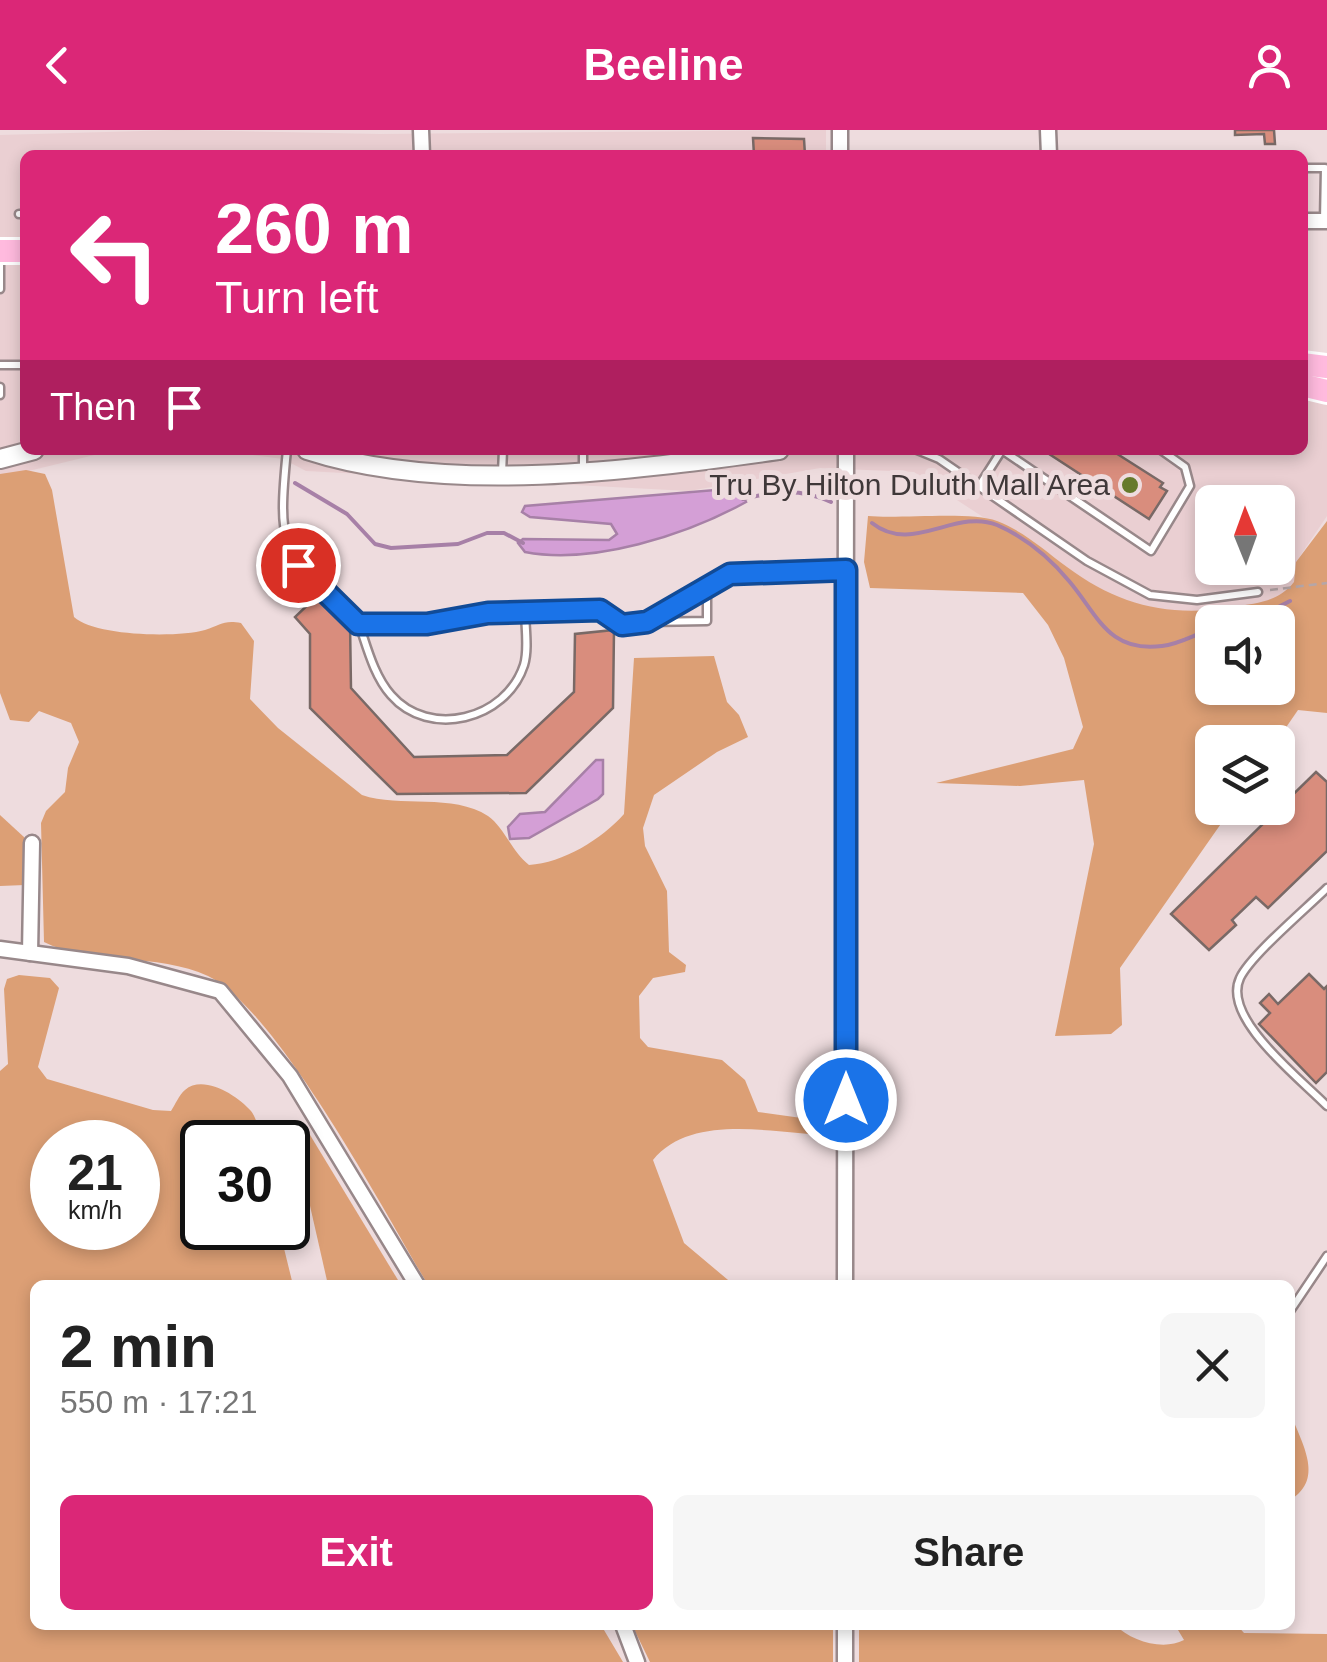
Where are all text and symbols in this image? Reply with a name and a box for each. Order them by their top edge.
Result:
icon: back [30,38,85,93]
icon: person [1242,38,1297,93]
text: Beeline [583,39,744,90]
icon: left [50,190,180,320]
text: 260 m [215,190,413,268]
text: Turn left [215,272,378,323]
icon: arrive [157,380,212,435]
text: Then [50,386,137,428]
place label: Tru By Hilton Duluth Mall Area [709,468,1110,501]
marker: Tru By Hilton Duluth Mall Area [1119,474,1141,496]
north arrow [1195,485,1295,585]
map controls [1195,485,1295,825]
pin [256,523,341,608]
icon: arrive [271,538,326,593]
button: sound [1195,605,1295,705]
button: layers [1195,725,1295,825]
position arrow [794,1048,898,1152]
speed limit sign: 30 [180,1120,310,1250]
text: 21 [67,1145,123,1201]
text: km/h [68,1196,122,1224]
text: 2 min [60,1313,217,1380]
button: close [1160,1313,1265,1418]
text: 550 m · 17:21 [60,1384,257,1420]
button: Exit [60,1495,653,1610]
button: Share [673,1495,1265,1610]

